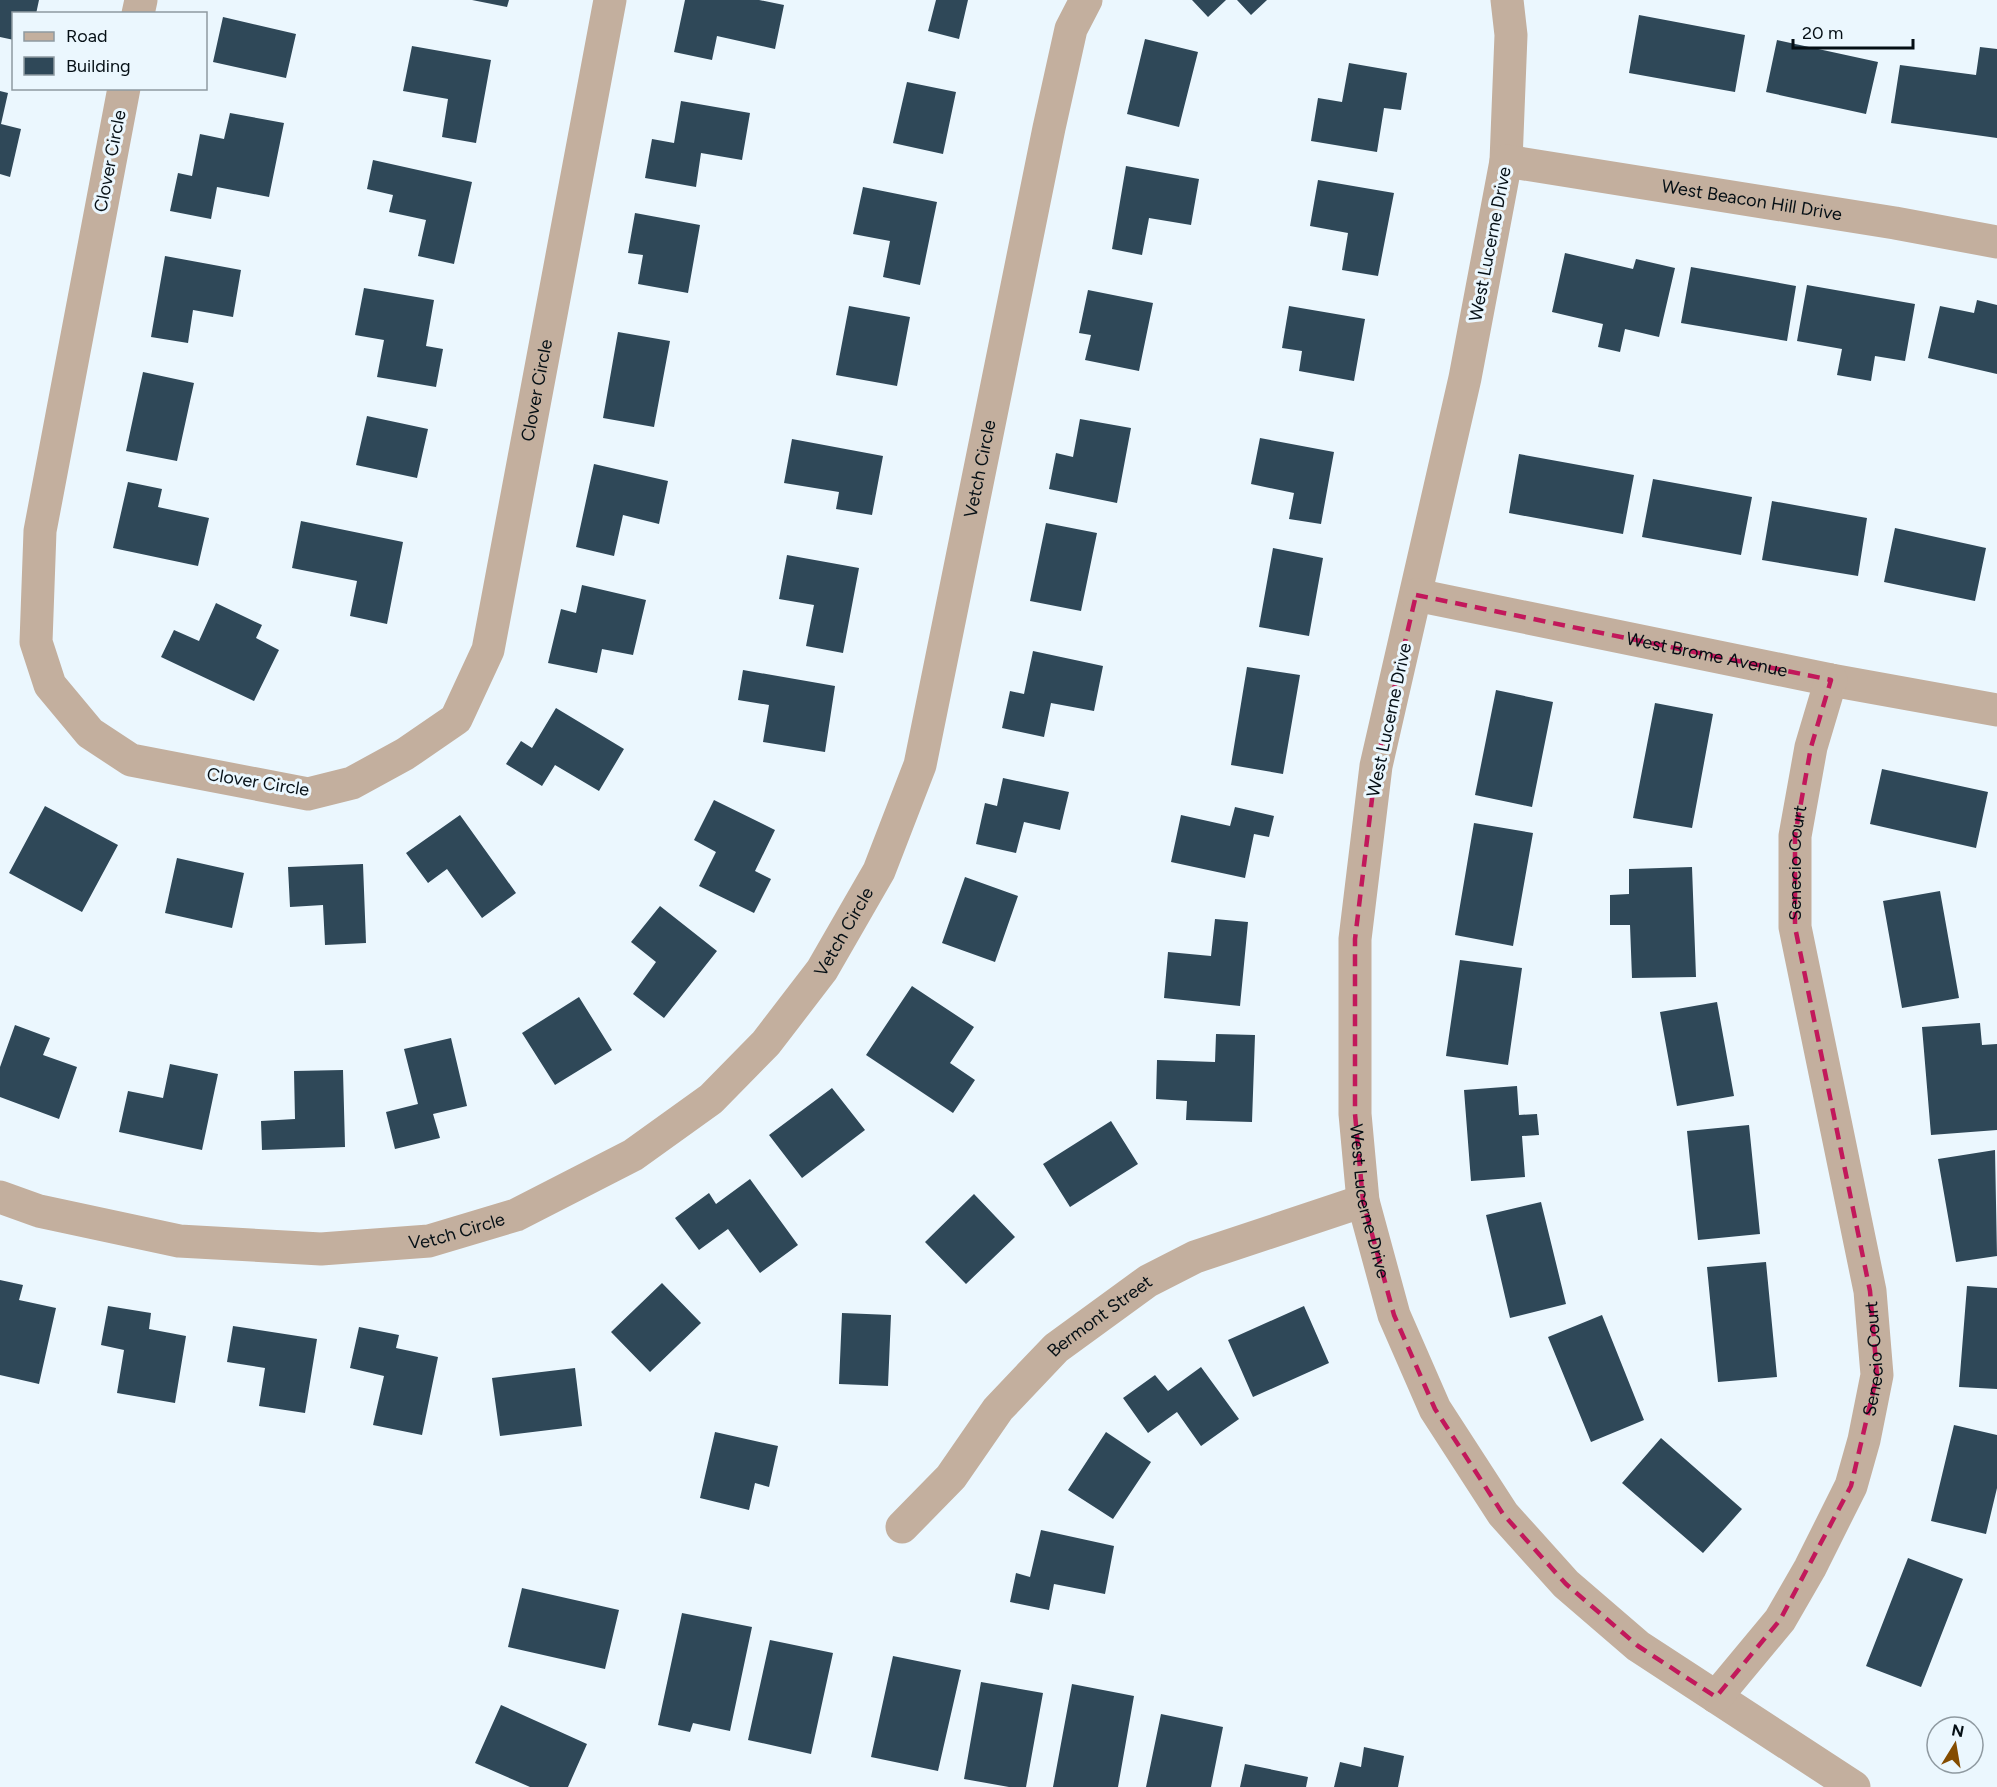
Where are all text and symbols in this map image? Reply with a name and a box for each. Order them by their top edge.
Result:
legend [12,12,207,90]
scale bar [1793,12,1913,50]
text: 20 m [1802,22,1843,44]
text: Road [66,25,107,47]
text: Building [66,55,131,77]
street label: Clover Circle [89,108,131,214]
street label: West Lucerne Drive [1464,165,1516,323]
street label: West Beacon Hill Drive [1660,175,1844,225]
street label: Clover Circle [516,337,557,443]
street label: Vetch Circle [959,418,1001,520]
street label: West Brome Avenue [1624,627,1790,682]
street label: West Lucerne Drive [1362,641,1416,799]
street label: Clover Circle [205,763,311,801]
street label: Senecio Court [1784,803,1811,921]
street label: Vetch Circle [810,883,878,980]
street label: West Lucerne Drive [1345,1123,1395,1281]
street label: Vetch Circle [407,1208,508,1254]
street label: Bermont Street [1042,1270,1157,1361]
street label: Senecio Court [1858,1300,1888,1418]
north arrow [1925,1715,1985,1775]
text: N [1950,1720,1966,1741]

